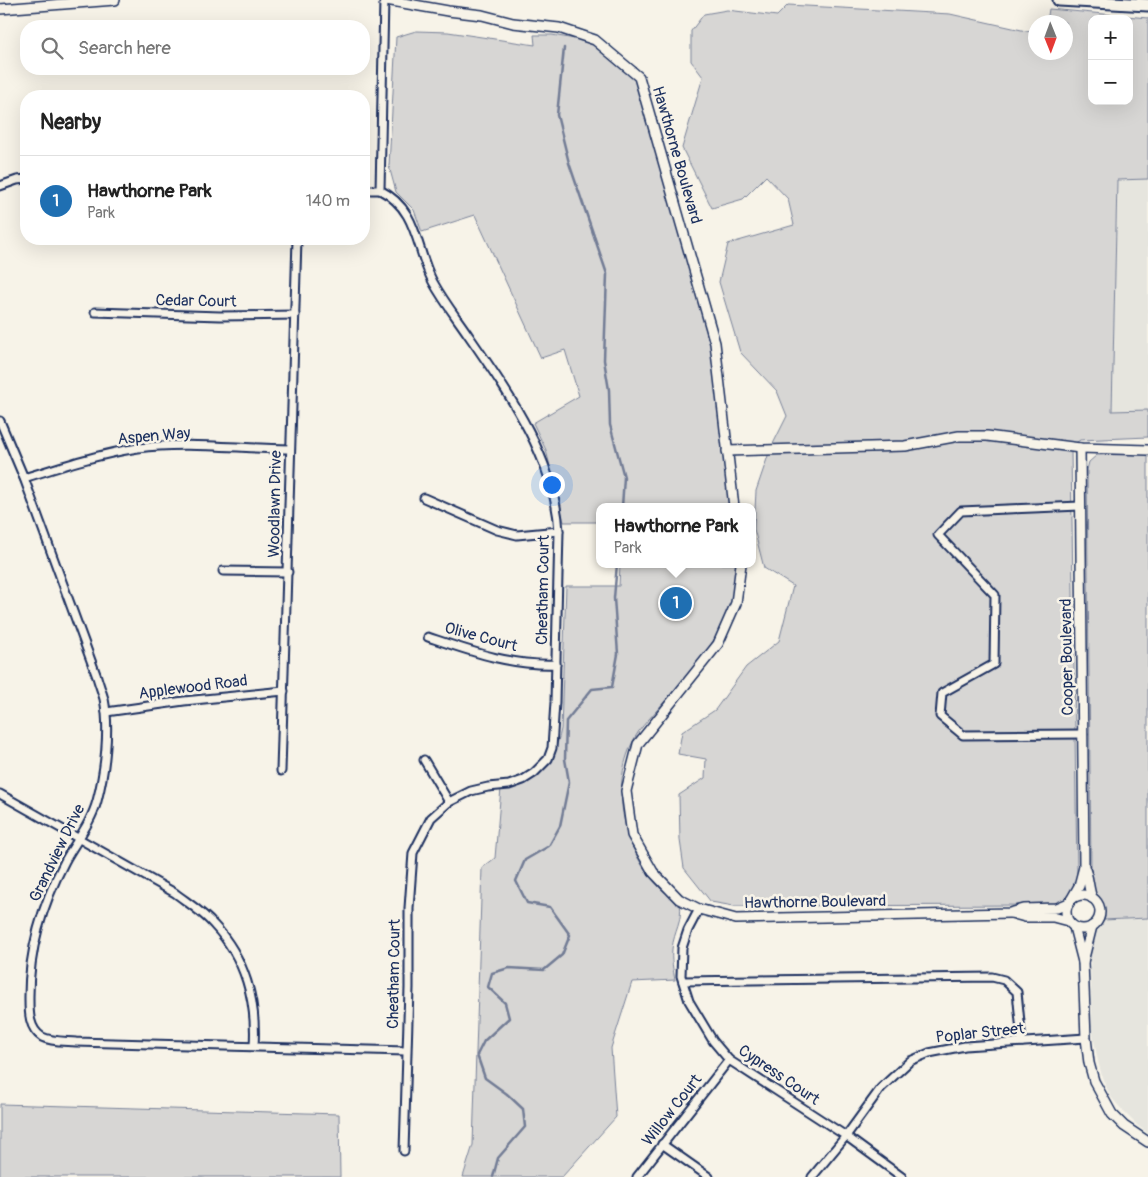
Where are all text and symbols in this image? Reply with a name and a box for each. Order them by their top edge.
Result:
north arrow [1028,15,1073,60]
map controls [1088,15,1133,105]
button: + [1088,15,1133,60]
search box [20,20,370,75]
icon: search [38,34,66,62]
text: Search here [78,36,171,60]
button: − [1088,60,1133,105]
street label: Hawthorne Boulevard [648,84,706,226]
text: Nearby [40,109,101,136]
text: Hawthorne Park [87,179,212,203]
text: 1 [53,191,59,211]
text: 140 m [306,191,350,211]
text: Park [87,203,115,223]
street label: Cedar Court [155,290,237,312]
street label: Aspen Way [117,423,191,449]
street label: Woodlawn Drive [264,450,286,558]
your location [539,472,565,498]
popup [596,503,756,568]
text: Hawthorne Park [614,514,738,538]
street label: Cheatham Court [532,534,554,645]
text: Park [614,538,642,558]
pin: 1 [660,584,692,622]
street label: Cooper Boulevard [1056,598,1078,716]
street label: Olive Court [442,618,520,656]
street label: Applewood Road [137,670,249,704]
street label: Grandview Drive [25,801,89,905]
street label: Hawthorne Boulevard [744,891,886,913]
street label: Cheatham Court [383,918,405,1029]
street label: Poplar Street [935,1018,1026,1048]
street label: Cypress Court [734,1040,824,1110]
street label: Willow Court [638,1070,707,1150]

